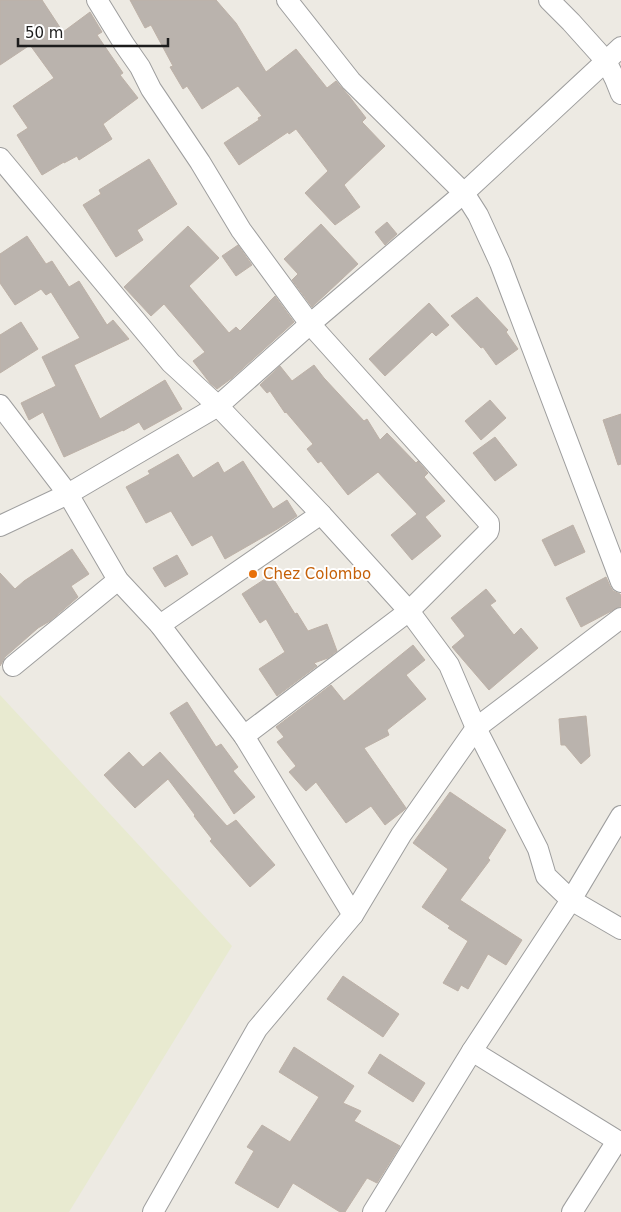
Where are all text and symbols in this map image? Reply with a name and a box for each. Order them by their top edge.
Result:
scale bar [18,15,168,47]
text: 50 m [25,24,63,42]
place label: Chez Colombo [263,565,371,583]
marker: Chez Colombo [247,568,259,580]

